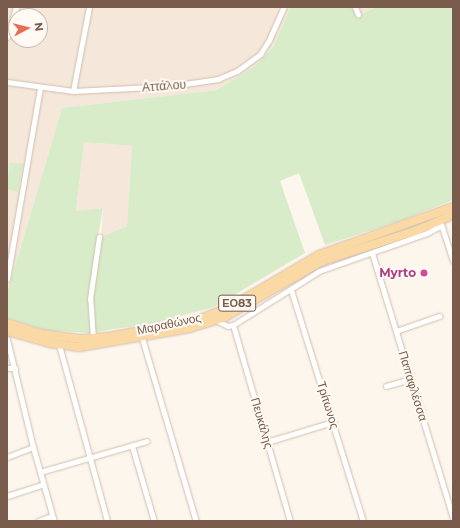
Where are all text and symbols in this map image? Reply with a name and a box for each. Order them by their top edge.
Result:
north arrow [8,8,48,48]
text: N [31,21,46,32]
street label: Αττάλου [142,77,186,95]
place label: Myrto [379,266,416,280]
marker: Myrto [419,268,429,278]
road number: ΕΟ83 [218,294,256,312]
street label: Μαραθώνος [136,310,202,338]
street label: Παπαφλέσσα [396,349,430,423]
street label: Τρίτωνος [314,379,342,431]
street label: Πευκάλης [248,396,276,450]

